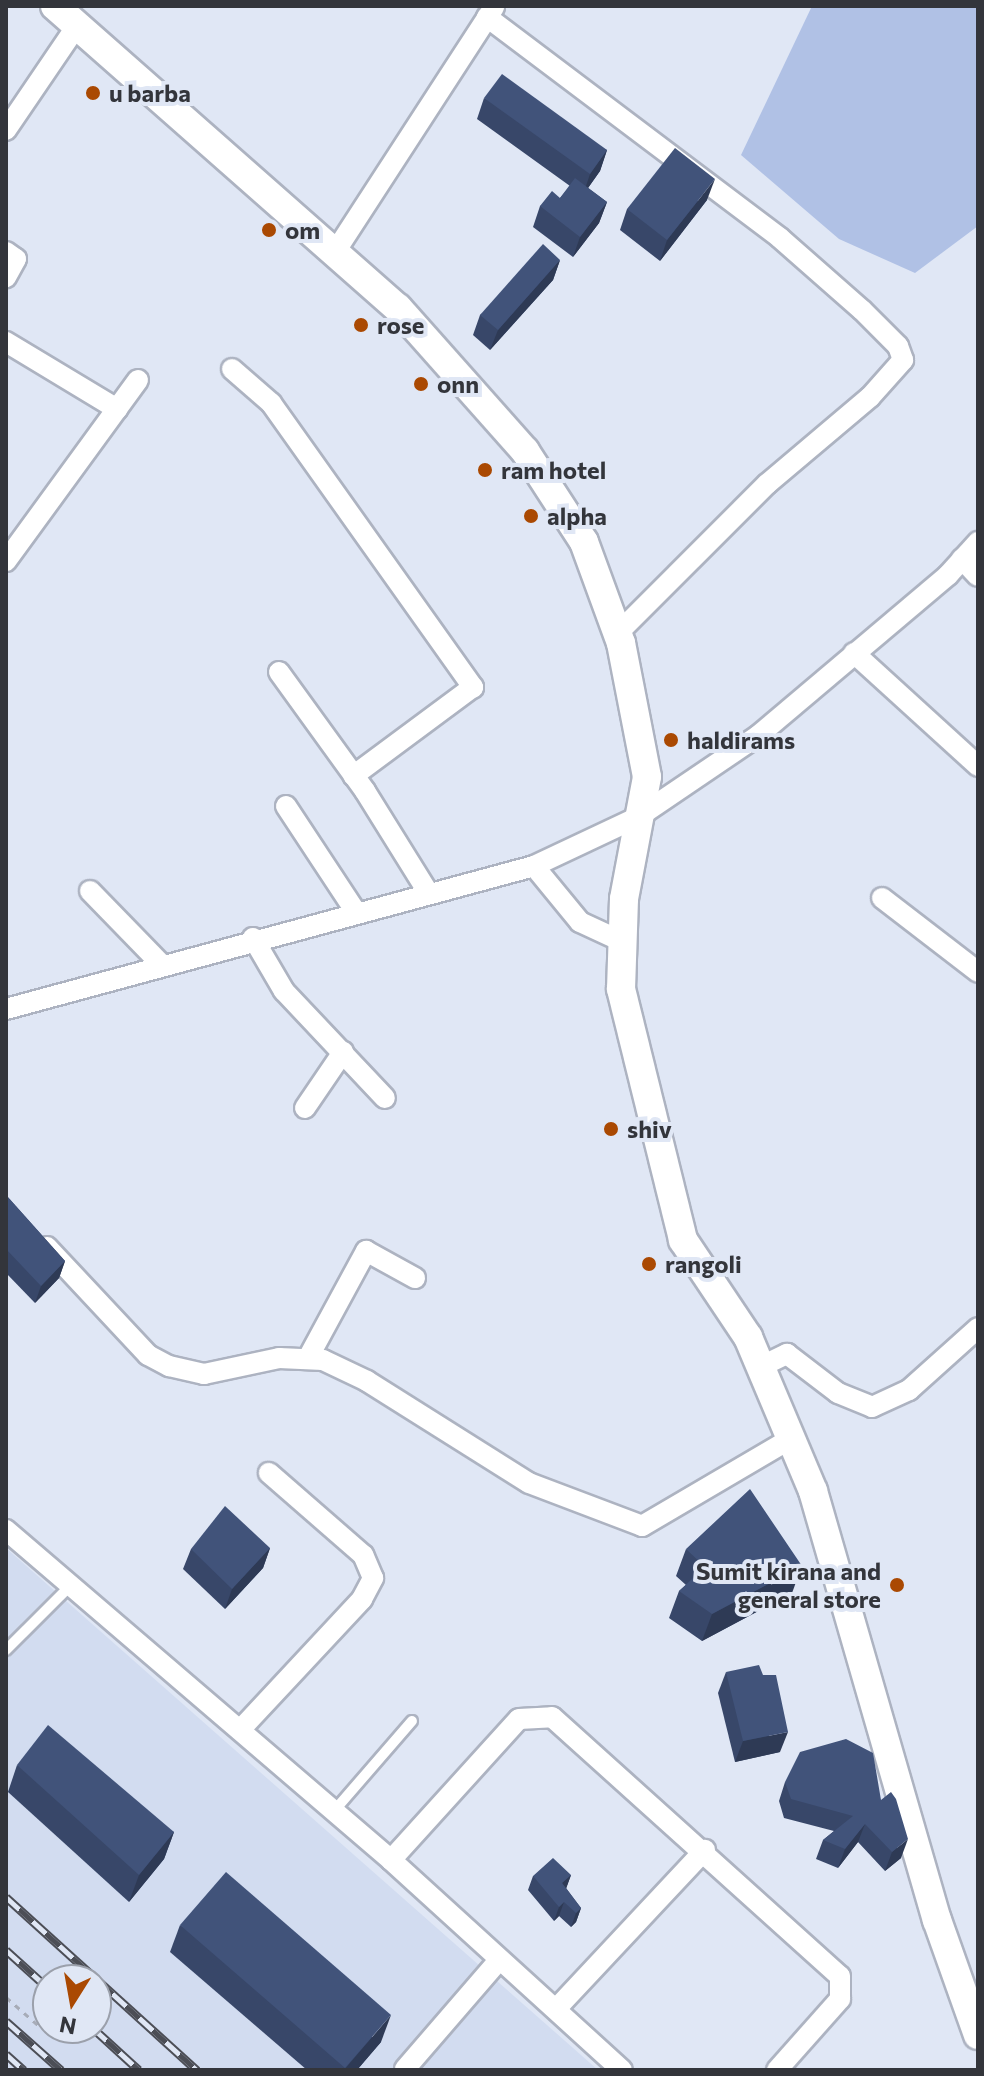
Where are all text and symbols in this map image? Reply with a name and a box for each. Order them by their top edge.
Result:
place label: u barba [109,79,191,107]
marker: u barba [84,84,102,102]
place label: om [285,216,320,244]
marker: om [260,221,278,239]
place label: rose [377,311,424,339]
marker: rose [352,316,370,334]
place label: onn [437,370,479,398]
marker: onn [412,375,430,393]
place label: ram hotel [501,456,606,484]
marker: ram hotel [476,461,494,479]
place label: alpha [547,502,607,530]
marker: alpha [522,507,540,525]
place label: haldirams [687,726,795,754]
marker: haldirams [662,731,680,749]
place label: shiv [627,1115,672,1143]
marker: shiv [602,1120,620,1138]
place label: rangoli [665,1250,742,1278]
marker: rangoli [640,1255,658,1273]
place label: Sumit kirana and general store [696,1557,881,1613]
marker: Sumit kirana and general store [888,1576,906,1594]
north arrow [32,1964,112,2044]
text: N [57,2011,78,2041]

